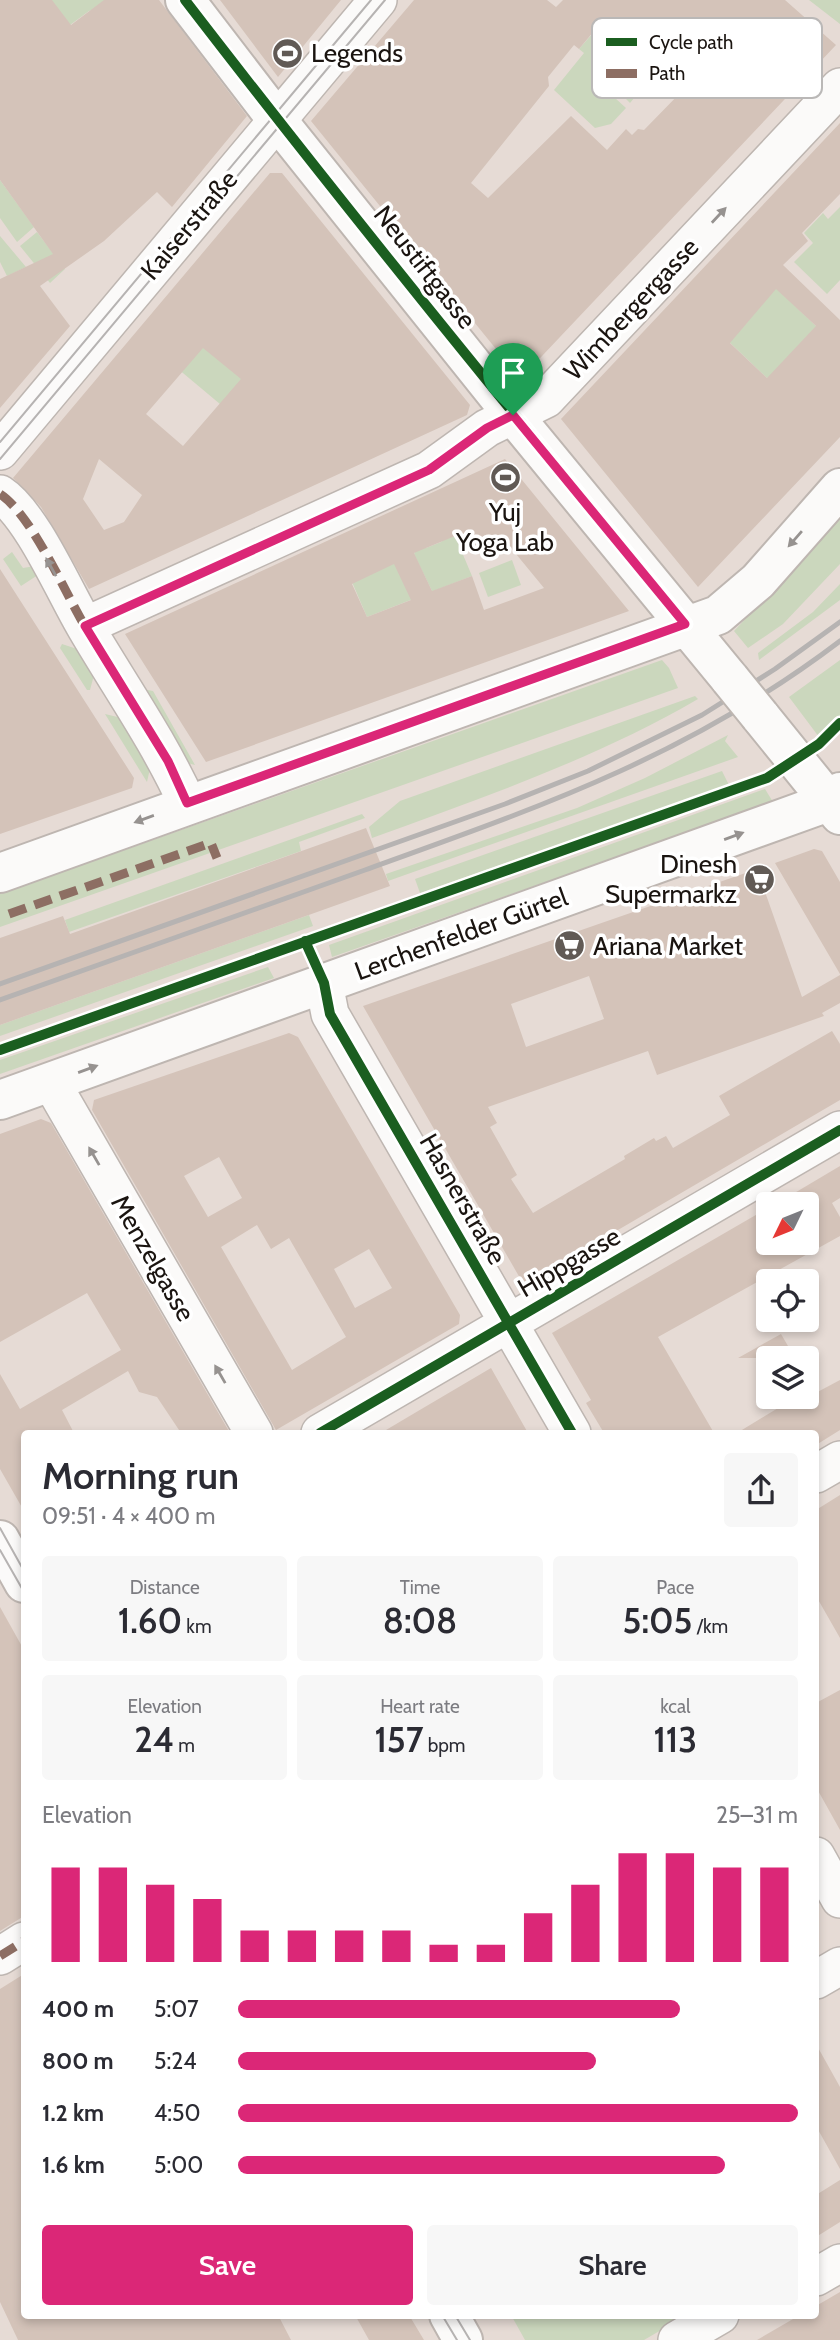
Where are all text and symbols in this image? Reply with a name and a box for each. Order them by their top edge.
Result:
legend [592,18,822,98]
text: Cycle path [649,31,733,54]
sports icon: Legends [271,36,305,70]
place label: Legends [311,37,403,69]
text: Path [649,62,685,85]
street label: Kaiserstraße [134,164,244,286]
street label: Neustiftgasse [367,199,483,335]
one-way arrow [711,207,728,224]
street label: Wimbergergasse [557,231,705,387]
pin [483,343,543,415]
icon: arrive [494,354,532,392]
sports icon: Yuj Yoga Lab [488,460,522,494]
place label: Yuj Yoga Lab [455,496,554,558]
one-way arrow [787,530,803,548]
one-way arrow [45,557,57,577]
one-way arrow [133,814,154,825]
one-way arrow [724,830,745,841]
place label: Dinesh Supermarkz [605,848,737,910]
supermarket icon: Dinesh Supermarkz [743,862,777,896]
street label: Lerchenfelder Gürtel [350,881,572,987]
supermarket icon: Ariana Market [553,929,587,963]
place label: Ariana Market [593,930,743,962]
one-way arrow [77,1063,98,1074]
street label: Hasnerstraße [413,1128,513,1270]
one-way arrow [88,1146,100,1165]
street label: Menzelgasse [104,1189,202,1327]
north arrow [756,1192,819,1255]
map controls [756,1192,819,1409]
street label: Hippgasse [512,1220,626,1304]
button: locate [756,1269,819,1332]
button: layers [756,1346,819,1409]
one-way arrow [214,1365,226,1384]
text: Morning run [42,1452,239,1499]
button: share [724,1453,798,1527]
text: 09:51 · 4 × 400 m [42,1502,215,1530]
text: Distance [130,1576,200,1599]
text: Time [400,1576,440,1599]
text: Pace [656,1576,694,1599]
text: 1.60 [118,1599,182,1642]
text: 8:08 [383,1599,457,1642]
text: 5:05 [623,1599,692,1642]
text: km [182,1615,212,1638]
text: /km [692,1615,728,1638]
text: Elevation [128,1695,202,1718]
text: Heart rate [380,1695,460,1718]
text: kcal [660,1695,690,1718]
text: 24 [134,1718,174,1761]
text: 157 [374,1718,423,1761]
text: 113 [654,1718,697,1761]
text: m [174,1734,195,1757]
text: bpm [423,1734,466,1757]
text: Elevation [42,1801,132,1829]
text: 25–31 m [716,1801,798,1829]
text: 400 m [42,1995,114,2023]
text: 5:07 [154,1995,199,2023]
text: 800 m [42,2047,114,2075]
text: 5:24 [154,2047,197,2075]
text: 1.2 km [42,2099,104,2127]
text: 4:50 [154,2099,201,2127]
text: 1.6 km [42,2151,105,2179]
text: 5:00 [154,2151,203,2179]
button: Save [42,2225,413,2305]
button: Share [427,2225,798,2305]

